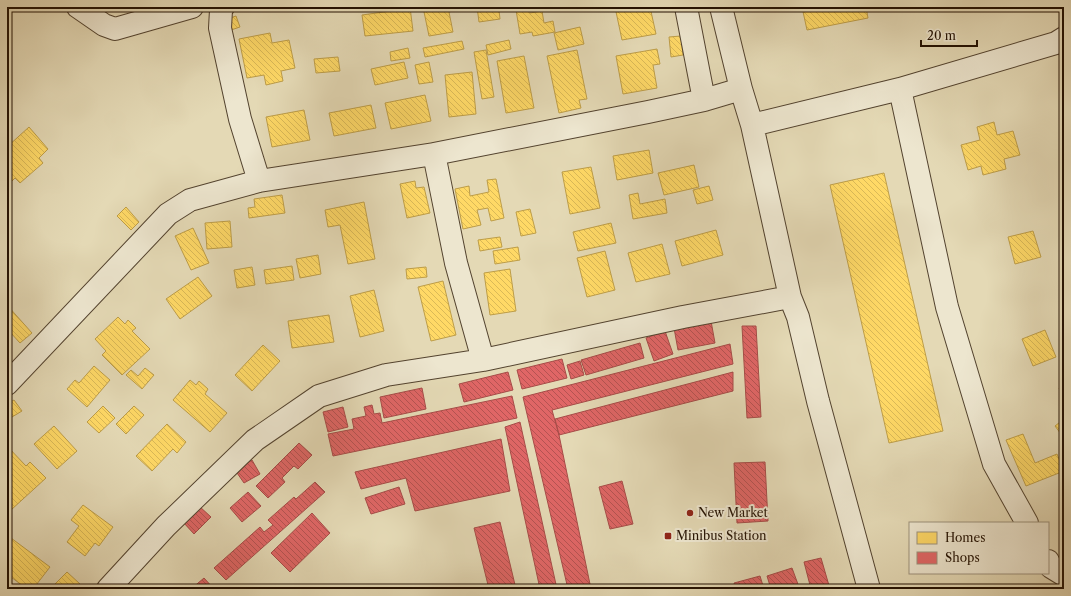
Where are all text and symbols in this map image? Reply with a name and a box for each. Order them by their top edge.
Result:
scale bar [921,22,977,48]
text: 20 m [927,28,956,43]
place label: New Market [698,505,768,520]
marker: New Market [685,508,695,518]
legend [909,522,1049,574]
place label: Minibus Station [676,528,767,543]
text: Homes [945,530,985,545]
marker: Minibus Station [663,531,673,541]
text: Shops [945,550,980,565]

